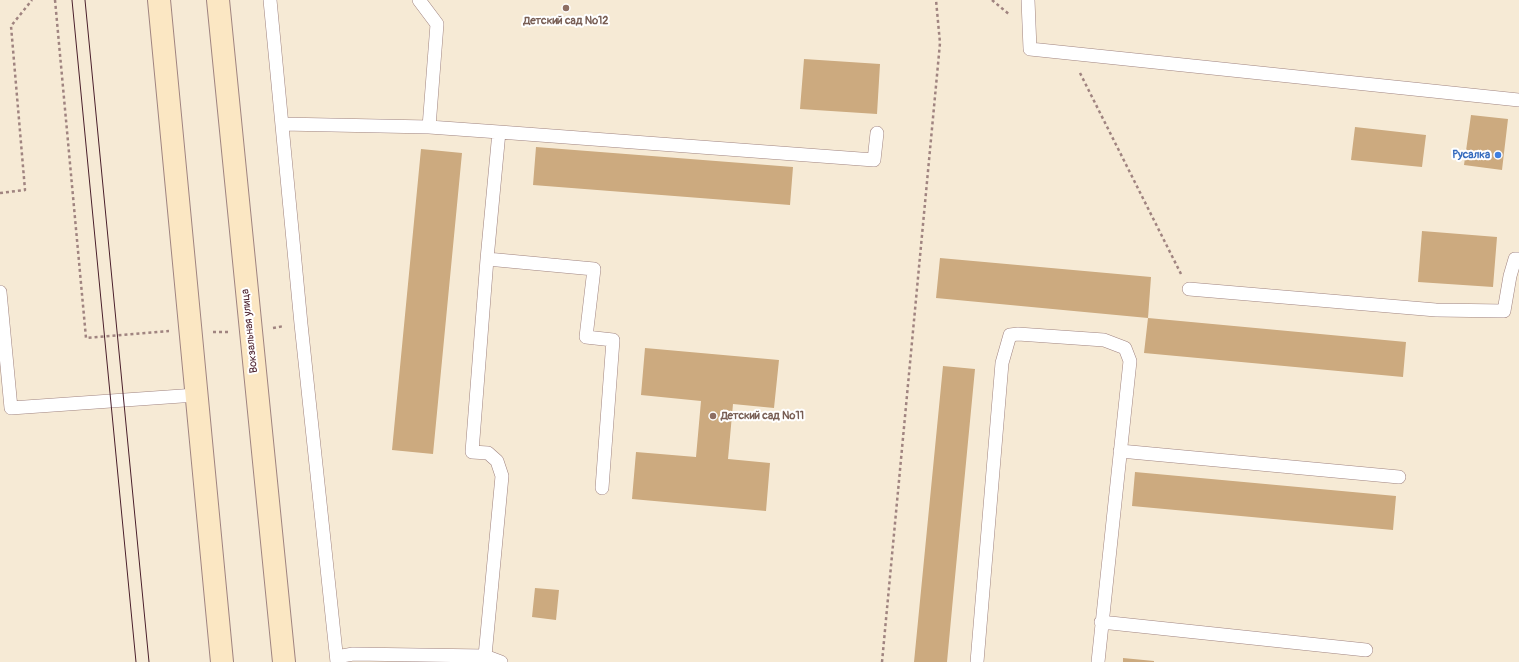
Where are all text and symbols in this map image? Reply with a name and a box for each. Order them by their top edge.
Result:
marker: Детский сад №12 [561,3,571,13]
place label: Детский сад №12 [524,14,608,28]
place label: Русалка [1453,148,1490,162]
marker: Русалка [1493,150,1503,160]
street label: Вокзальная улица [239,288,261,374]
place label: Детский сад №11 [721,409,804,423]
marker: Детский сад №11 [708,411,718,421]

